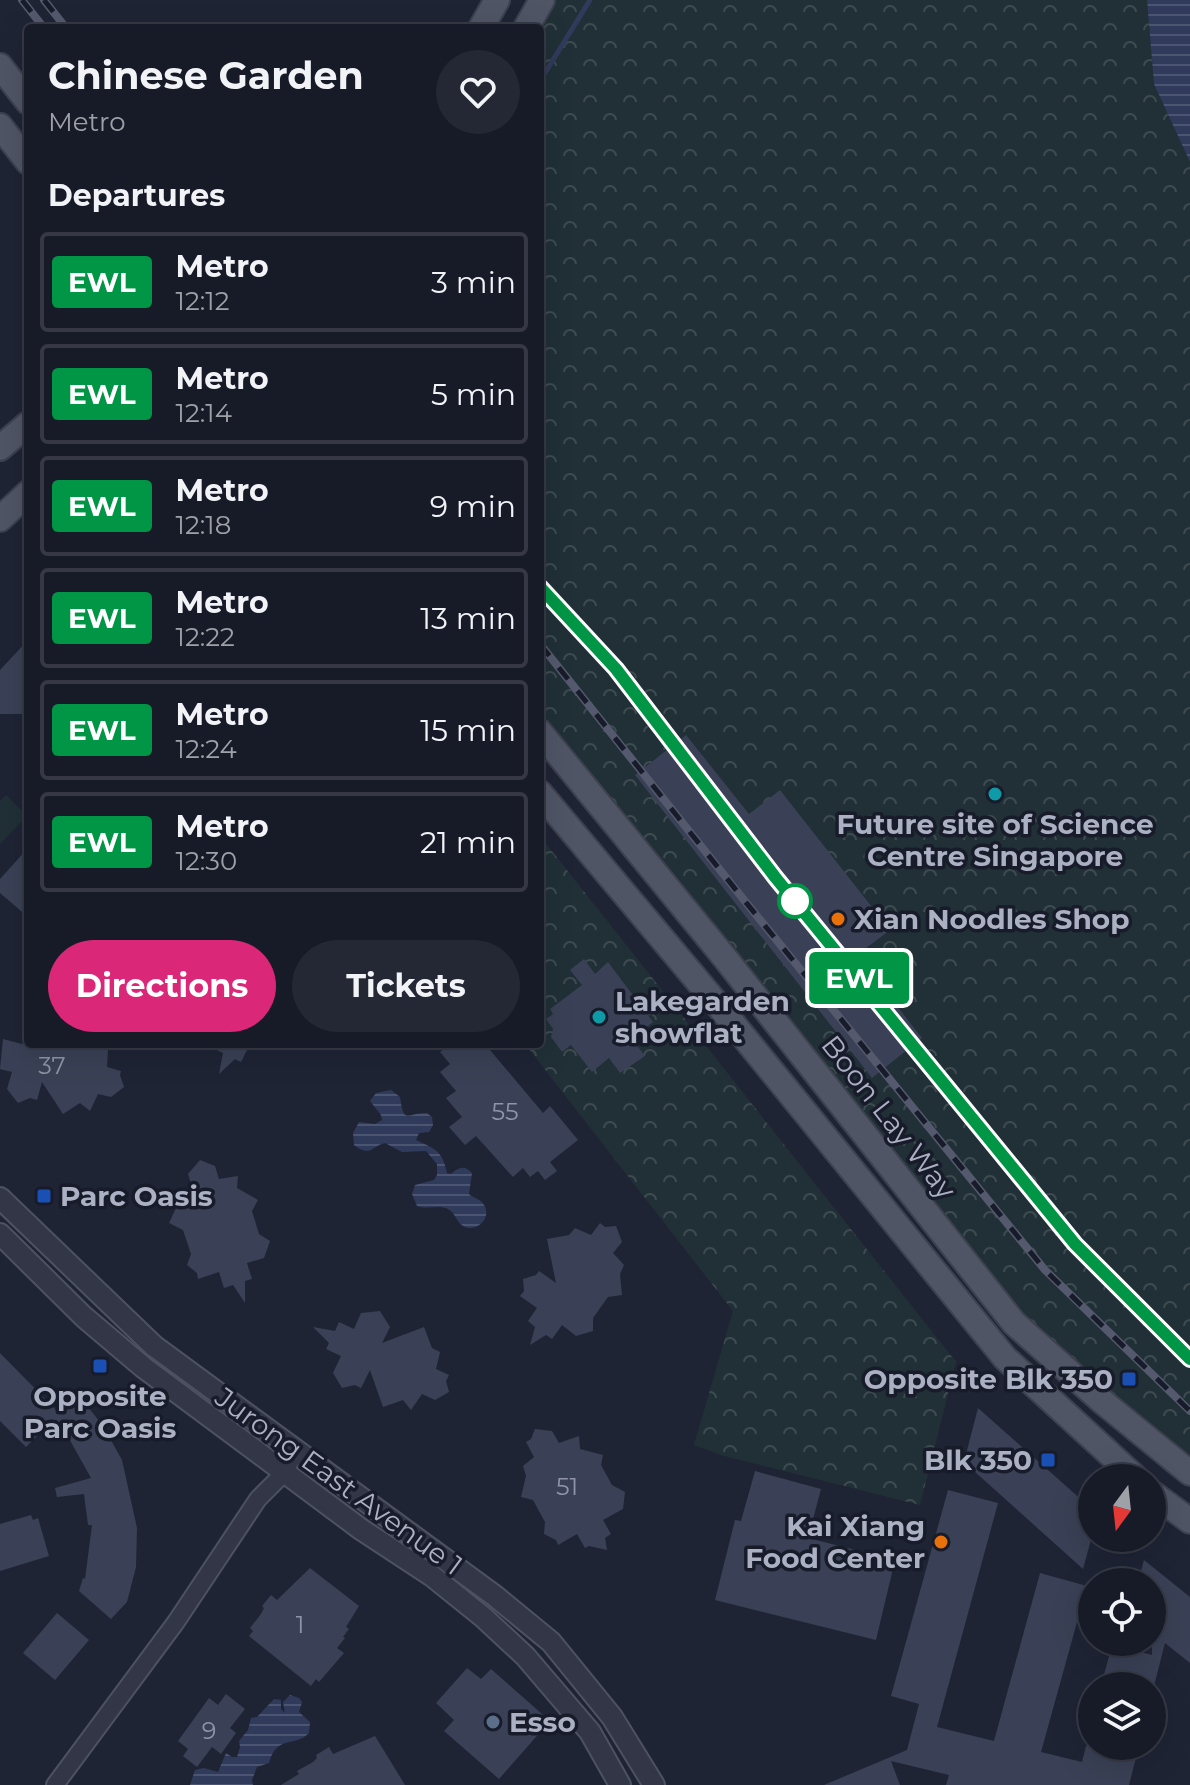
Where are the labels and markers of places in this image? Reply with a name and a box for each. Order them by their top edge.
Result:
marker: Future site of Science Centre Singapore [986,785,1004,803]
place label: Future site of Science Centre Singapore [836,807,1154,873]
unlabelled marker [778,884,812,918]
place label: Xian Noodles Shop [854,902,1130,936]
marker: Xian Noodles Shop [829,910,847,928]
place label: Lakegarden showflat [615,984,790,1050]
marker: Lakegarden showflat [590,1008,608,1026]
place label: Parc Oasis [60,1179,213,1213]
marker: Parc Oasis [35,1187,53,1205]
marker: Opposite Parc Oasis [91,1357,109,1375]
place label: Opposite Blk 350 [864,1362,1113,1396]
marker: Opposite Blk 350 [1120,1370,1138,1388]
place label: Opposite Parc Oasis [24,1379,176,1445]
place label: Blk 350 [924,1443,1032,1477]
marker: Blk 350 [1039,1451,1057,1469]
place label: Kai Xiang Food Center [745,1509,925,1575]
marker: Kai Xiang Food Center [932,1533,950,1551]
place label: Esso [509,1705,576,1739]
marker: Esso [484,1713,502,1731]

